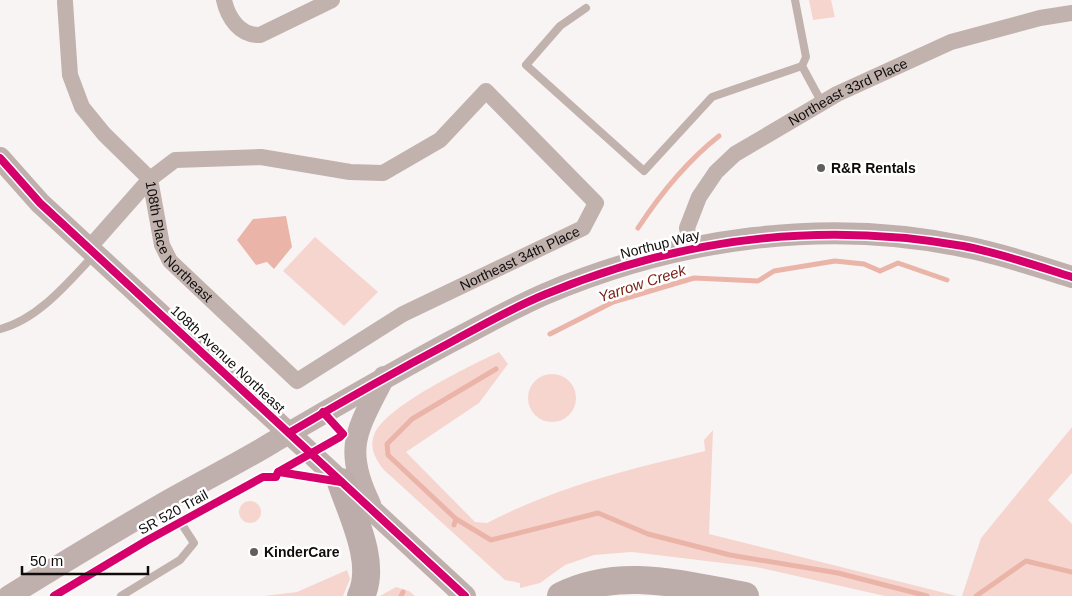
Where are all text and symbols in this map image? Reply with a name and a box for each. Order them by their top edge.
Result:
street label: Northeast 33rd Place [785,55,910,129]
place label: R&R Rentals [831,160,916,176]
marker: R&R Rentals [815,162,827,174]
street label: 108th Place Northeast [143,180,216,305]
street label: Northeast 34th Place [457,223,582,294]
street label: Northup Way [619,226,701,262]
water label: Yarrow Creek [596,260,689,305]
street label: 108th Avenue Northeast [168,302,288,416]
street label: SR 520 Trail [135,486,211,538]
scale bar [22,544,149,576]
place label: KinderCare [264,544,340,560]
marker: KinderCare [248,546,260,558]
text: 50 m [30,552,63,569]

